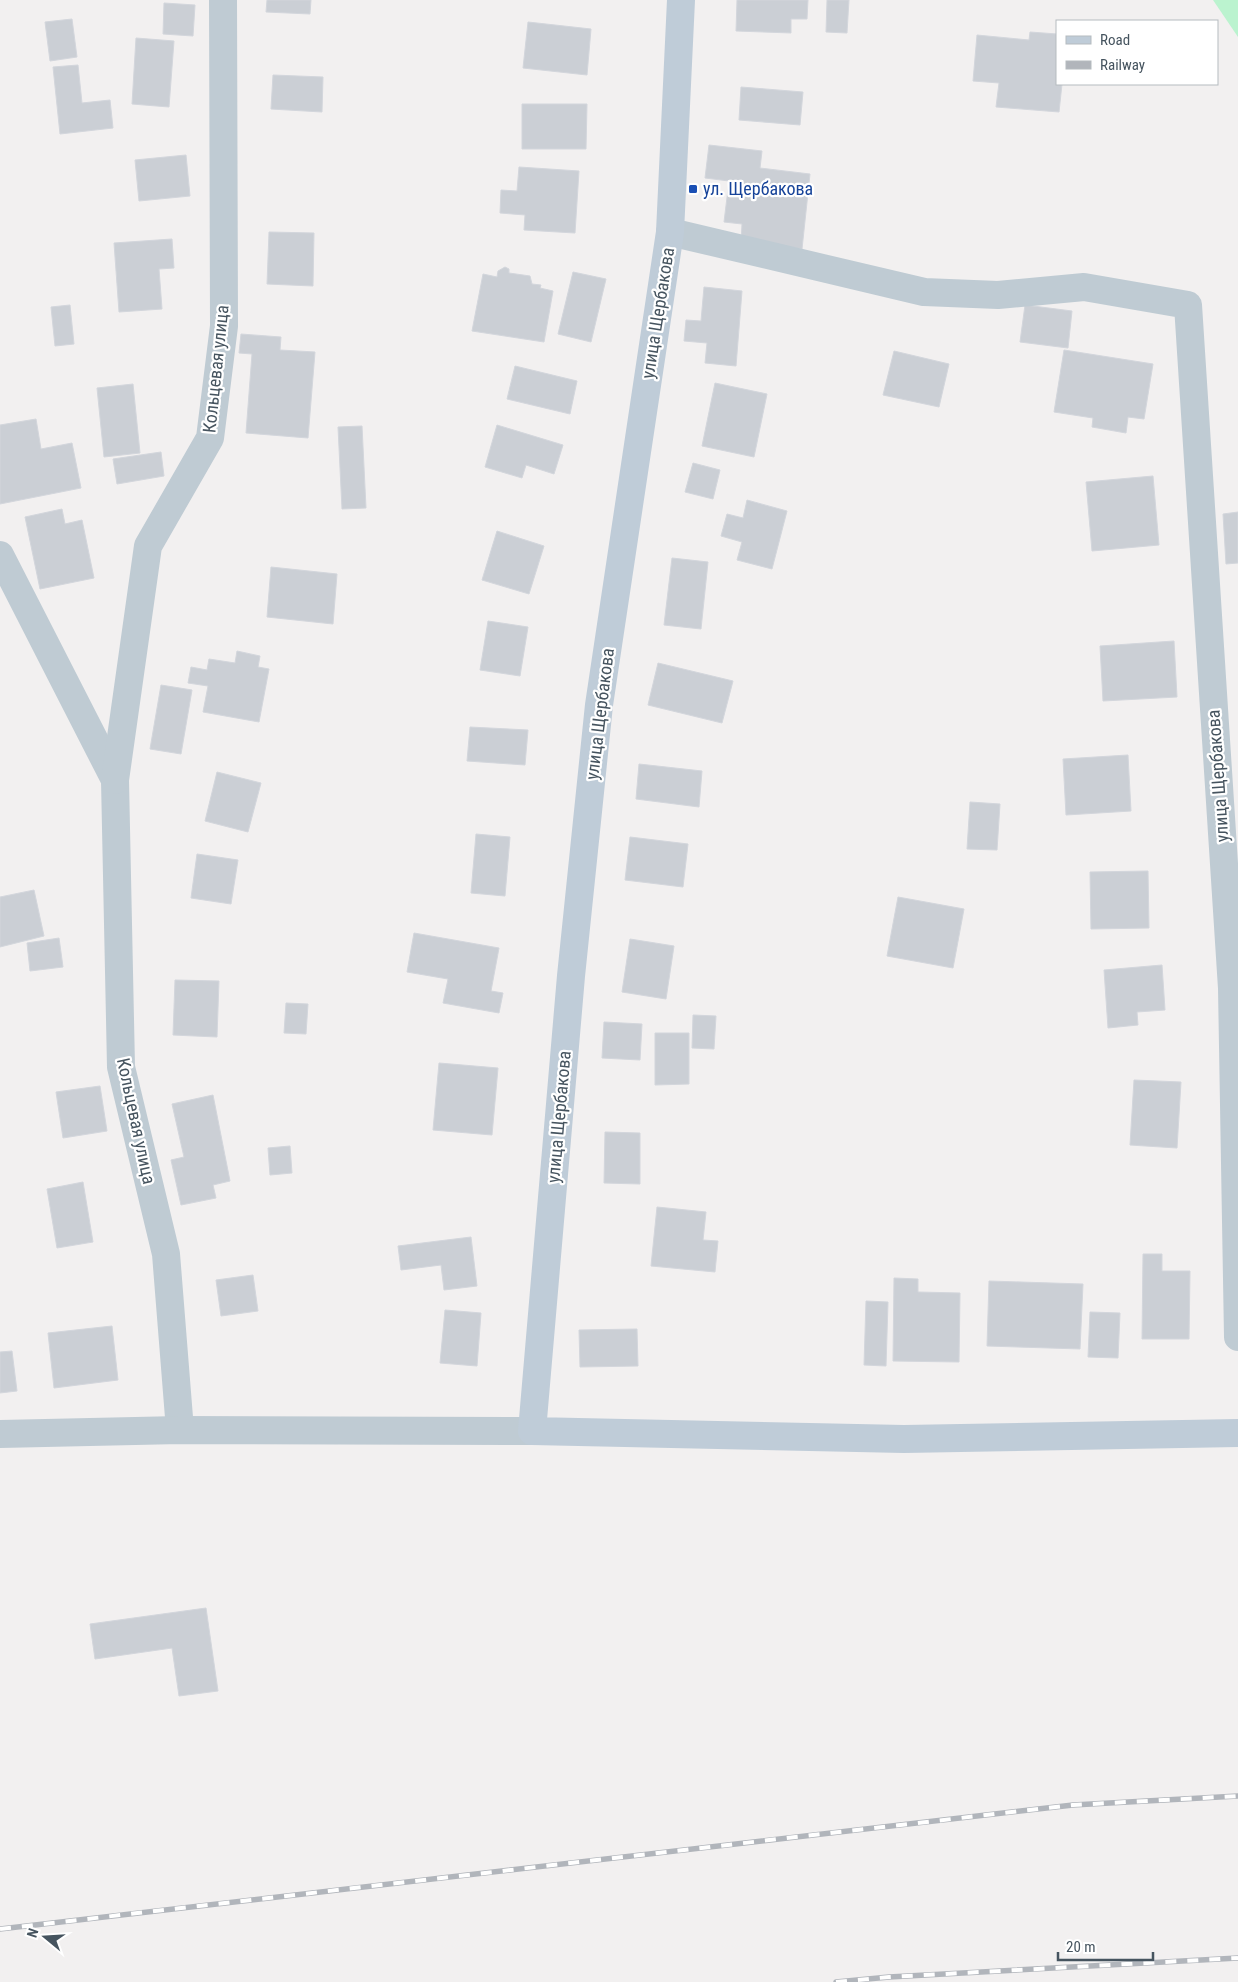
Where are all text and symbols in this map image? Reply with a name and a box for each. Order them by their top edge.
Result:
legend [1056,20,1218,85]
text: Road [1100,31,1130,49]
text: Railway [1100,56,1145,74]
place label: ул. Щербакова [703,178,813,199]
marker: ул. Щербакова [687,183,699,195]
street label: улица Щербакова [637,246,678,380]
street label: Кольцевая улица [198,304,233,434]
street label: улица Щербакова [581,647,618,781]
street label: улица Щербакова [1202,709,1233,843]
street label: улица Щербакова [542,1050,575,1184]
street label: Кольцевая улица [113,1056,160,1186]
north arrow [20,1912,70,1962]
text: N [24,1926,42,1940]
scale bar [1058,1930,1153,1962]
text: 20 m [1066,1938,1096,1956]

